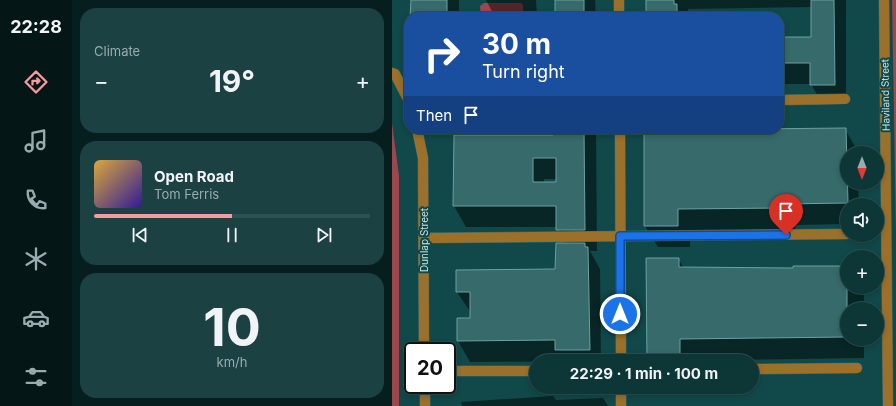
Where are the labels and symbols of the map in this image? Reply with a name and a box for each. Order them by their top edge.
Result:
street label: Haviland Street [878,58,892,131]
north arrow [840,146,884,190]
pin [769,194,803,235]
street label: Dunlap Street [418,207,430,272]
position arrow [599,293,641,335]
speed limit sign: 20 [404,342,456,394]

